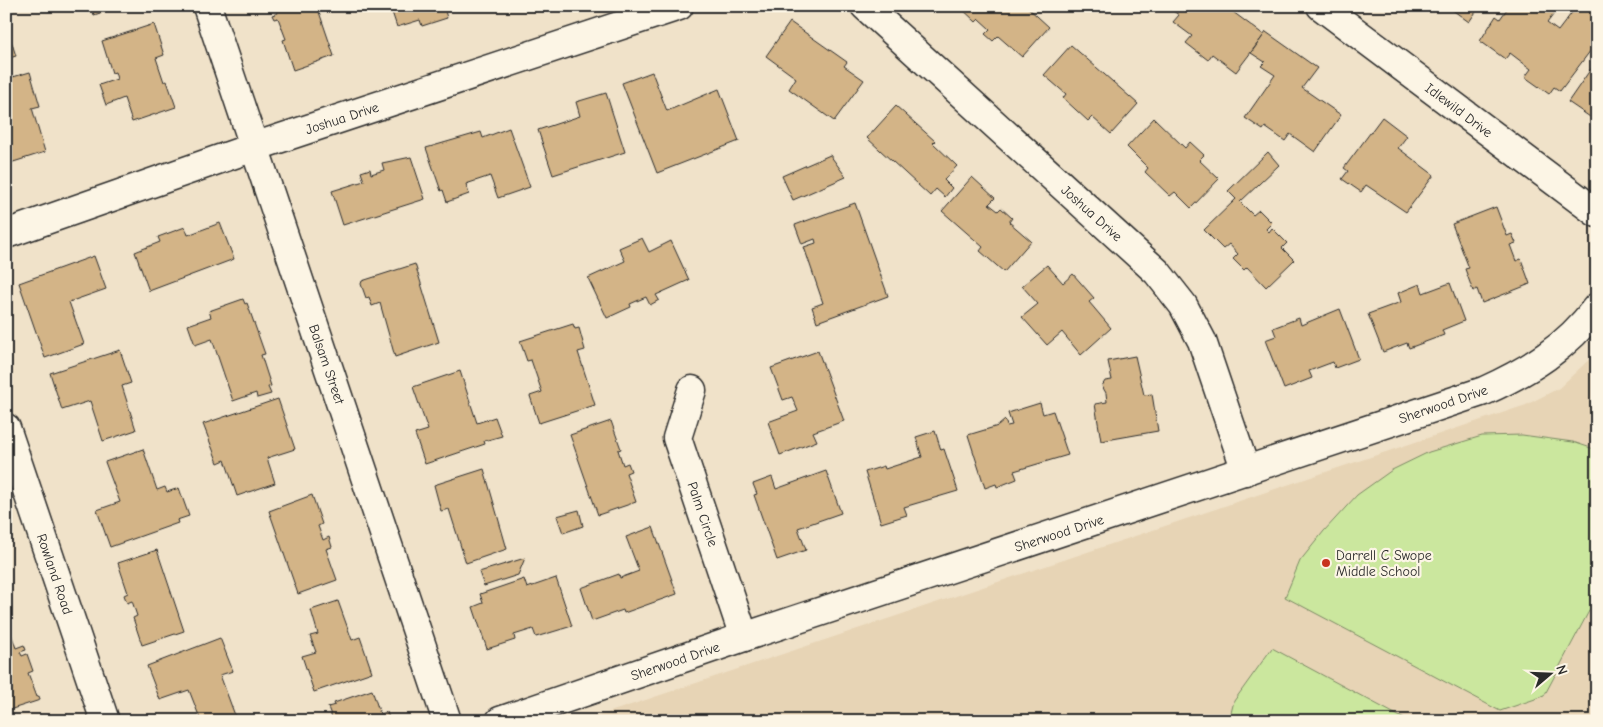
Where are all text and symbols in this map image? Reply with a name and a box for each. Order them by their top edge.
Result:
street label: Idlewild Drive [1422,80,1496,141]
street label: Joshua Drive [303,99,381,138]
street label: Joshua Drive [1058,182,1126,245]
street label: Balsam Street [305,322,348,407]
street label: Sherwood Drive [1396,381,1490,428]
street label: Palm Circle [683,479,722,549]
street label: Sherwood Drive [1012,511,1106,556]
street label: Rowland Road [33,532,76,617]
place label: Darrell C Swope Middle School [1336,547,1432,580]
marker: Darrell C Swope Middle School [1320,557,1332,569]
street label: Sherwood Drive [628,638,722,685]
north arrow [1526,650,1576,700]
text: N [1552,663,1571,677]

